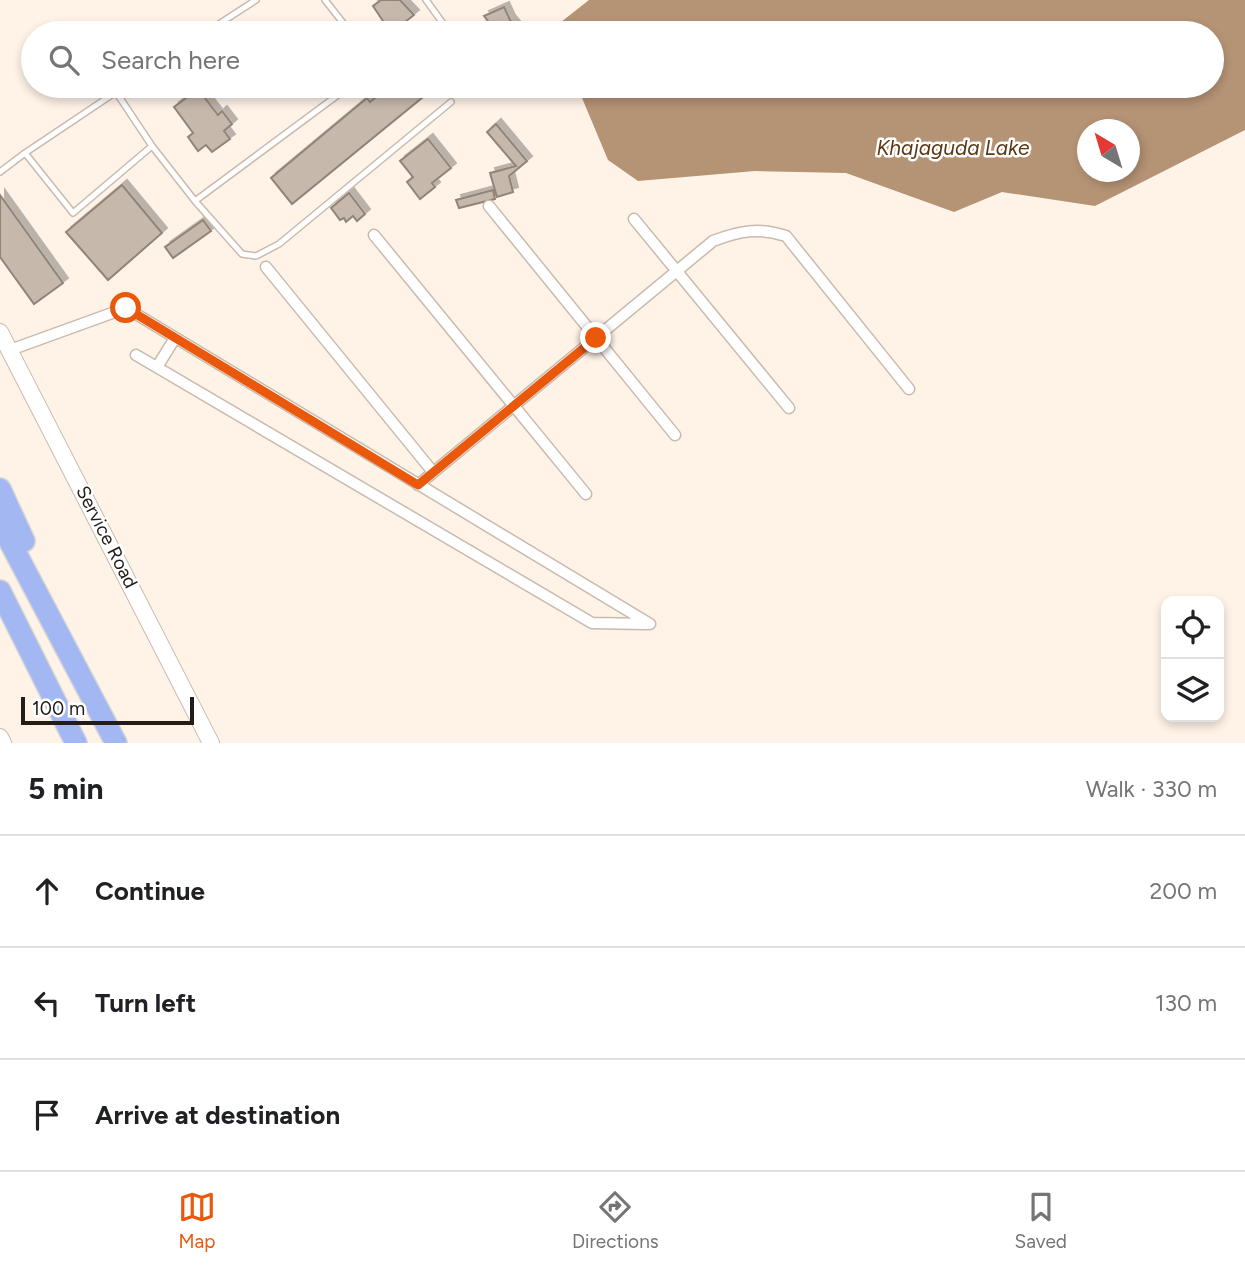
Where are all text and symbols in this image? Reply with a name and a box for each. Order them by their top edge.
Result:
search box [21,21,1224,98]
icon: search [45,41,83,79]
text: Search here [101,44,240,76]
north arrow [1077,119,1140,182]
water label: Khajaguda Lake [876,135,1030,160]
route start [110,292,141,323]
route end [580,322,611,353]
street label: Service Road [71,482,143,592]
map controls [1161,596,1224,722]
button: locate [1161,596,1224,659]
button: layers [1161,659,1224,722]
scale bar [21,694,194,726]
text: 100 m [32,697,85,720]
text: 5 min [28,770,104,807]
text: Walk · 330 m [1086,775,1217,803]
icon: ahead [28,872,66,910]
text: Continue [95,875,205,907]
text: 200 m [1149,877,1217,905]
icon: left [28,984,66,1022]
text: Turn left [95,987,196,1019]
text: 130 m [1155,989,1217,1017]
icon: arrive [28,1096,66,1134]
text: Arrive at destination [95,1099,340,1131]
tab: Map [178,1188,216,1253]
tab: Directions [572,1188,659,1253]
tab: Saved [1015,1188,1067,1253]

